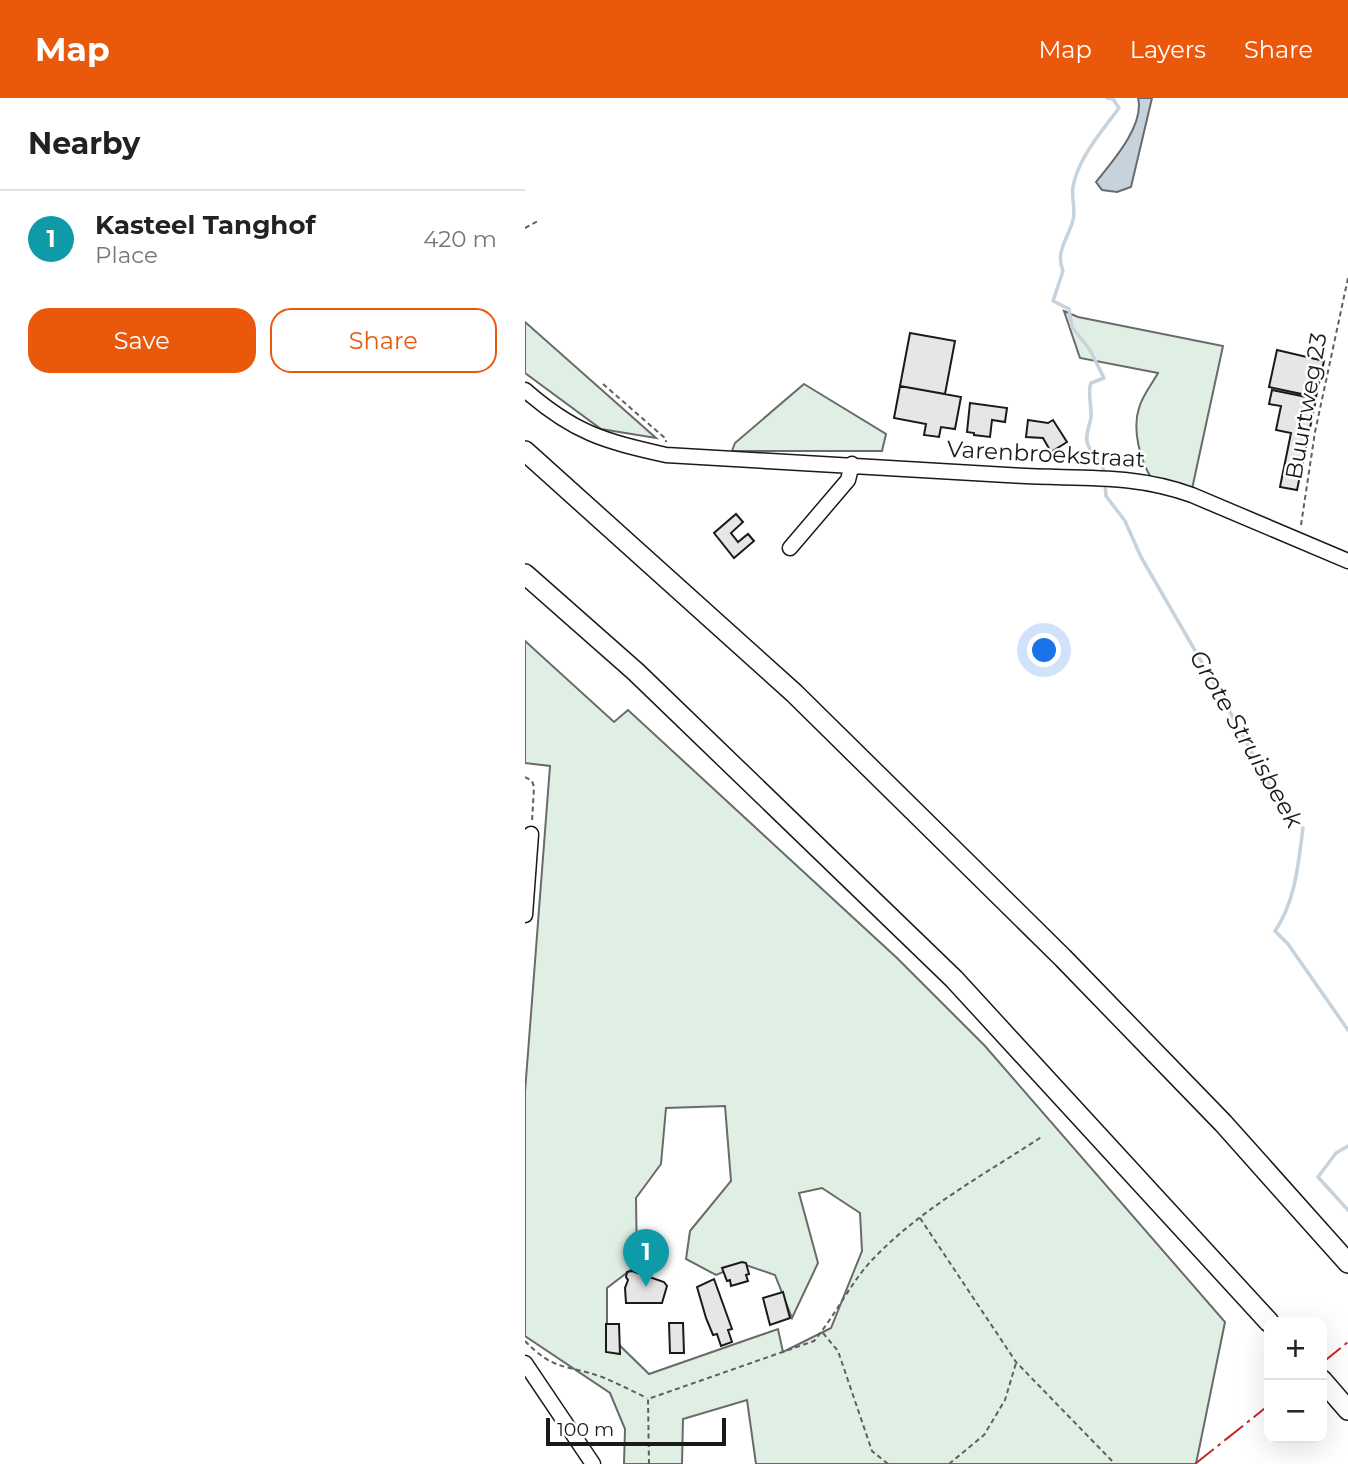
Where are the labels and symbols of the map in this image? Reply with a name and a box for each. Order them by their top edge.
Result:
street label: Buurtweg 23 [1279,330,1333,482]
street label: Varenbroekstraat [946,435,1146,473]
your location [1027,633,1061,667]
water label: Grote Struisbeek [1184,644,1310,835]
pin: 1 [623,1229,669,1287]
scale bar [546,1415,726,1447]

